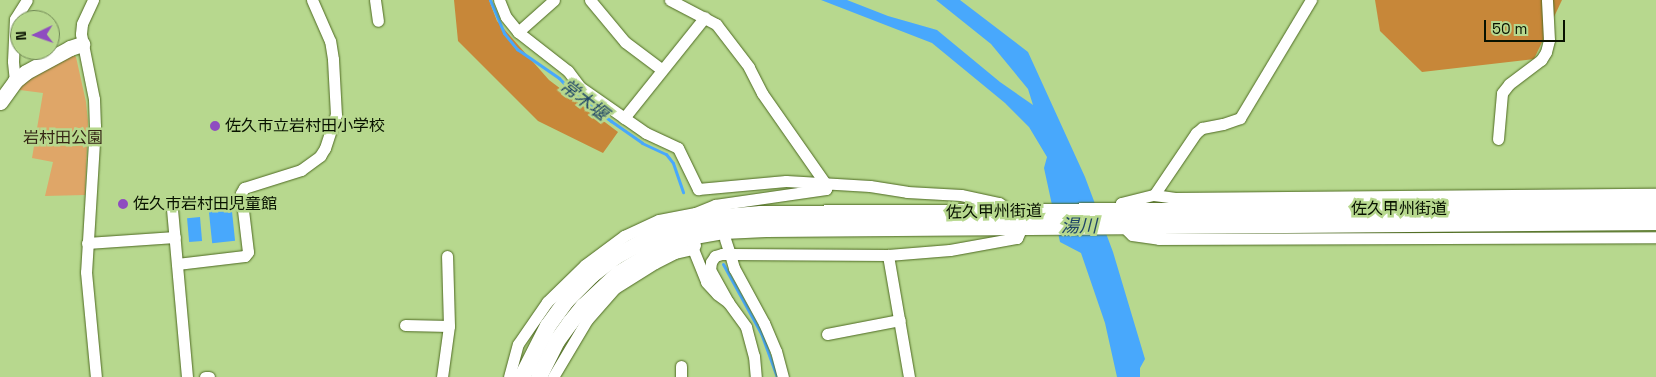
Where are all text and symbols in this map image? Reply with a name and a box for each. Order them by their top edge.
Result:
north arrow [10,10,60,60]
scale bar [1486,10,1567,42]
text: 50 m [1492,19,1527,38]
text: N [12,31,30,41]
water label: 常木堰 [556,75,612,125]
place label: 佐久市立岩村田小学校 [225,116,385,136]
marker: 佐久市立岩村田小学校 [209,120,221,132]
park label: 岩村田公園 [23,128,103,148]
place label: 佐久市岩村田児童館 [133,194,277,214]
marker: 佐久市岩村田児童館 [117,198,129,210]
street label: 佐久甲州街道 [1351,199,1447,219]
street label: 佐久甲州街道 [946,202,1042,222]
water label: 湯川 [1061,215,1097,237]

